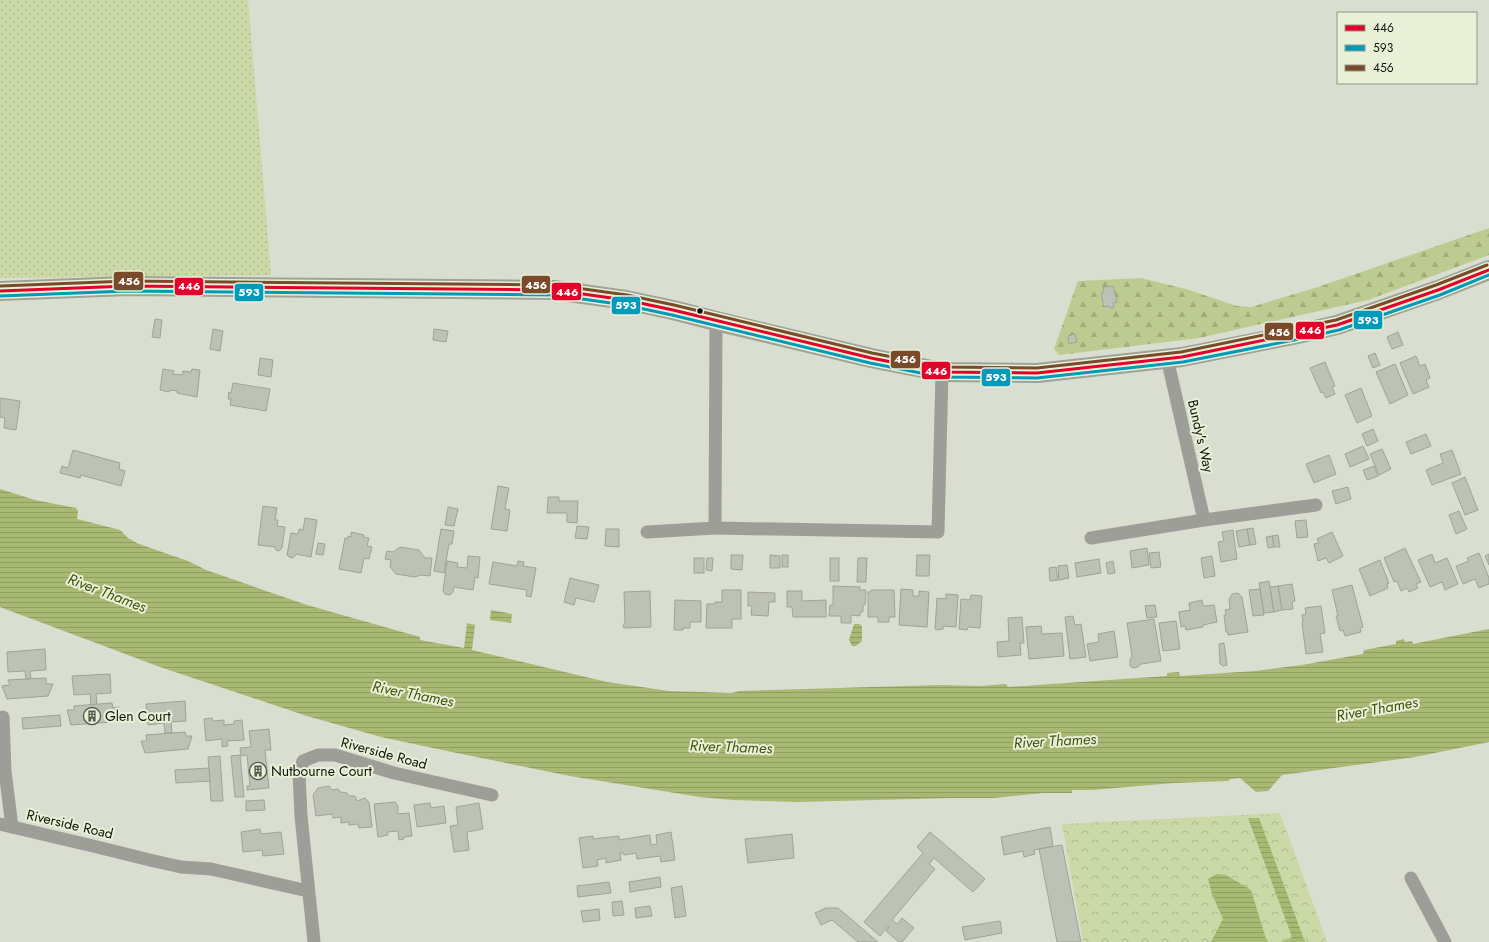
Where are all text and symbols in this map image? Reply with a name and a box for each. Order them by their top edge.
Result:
legend [1337,12,1477,84]
text: 446 [1373,19,1394,37]
text: 593 [1373,39,1394,57]
text: 456 [1373,59,1394,77]
line badge: 456 [113,271,144,291]
text: 456 [118,273,140,289]
line badge: 456 [521,275,551,294]
line badge: 446 [174,277,204,296]
text: 456 [525,277,547,293]
text: 446 [178,278,200,294]
line badge: 446 [551,282,582,301]
line badge: 593 [234,283,264,302]
text: 593 [238,284,260,300]
text: 446 [556,284,578,300]
line badge: 593 [611,296,641,315]
text: 593 [615,297,637,313]
unlabelled marker [695,306,705,316]
line badge: 593 [1353,310,1383,330]
text: 593 [1357,312,1379,328]
line badge: 446 [1295,321,1325,340]
line badge: 456 [1264,322,1294,341]
text: 446 [1299,322,1321,338]
text: 456 [1268,324,1290,340]
line badge: 456 [890,350,921,369]
text: 456 [894,351,916,367]
line badge: 446 [921,361,951,380]
text: 446 [925,363,947,379]
line badge: 593 [981,368,1011,387]
text: 593 [985,369,1007,385]
street label: Bundy's Way [1183,398,1219,475]
water label: River Thames [65,568,150,618]
water label: River Thames [370,675,456,713]
water label: River Thames [1334,691,1420,727]
building icon: Glen Court [82,706,102,726]
place label: Glen Court [105,706,171,726]
water label: River Thames [1013,728,1097,754]
street label: Riverside Road [339,732,429,774]
water label: River Thames [689,735,773,759]
building icon: Nutbourne Court [248,761,268,781]
place label: Nutbourne Court [271,761,372,781]
street label: Riverside Road [25,804,115,844]

